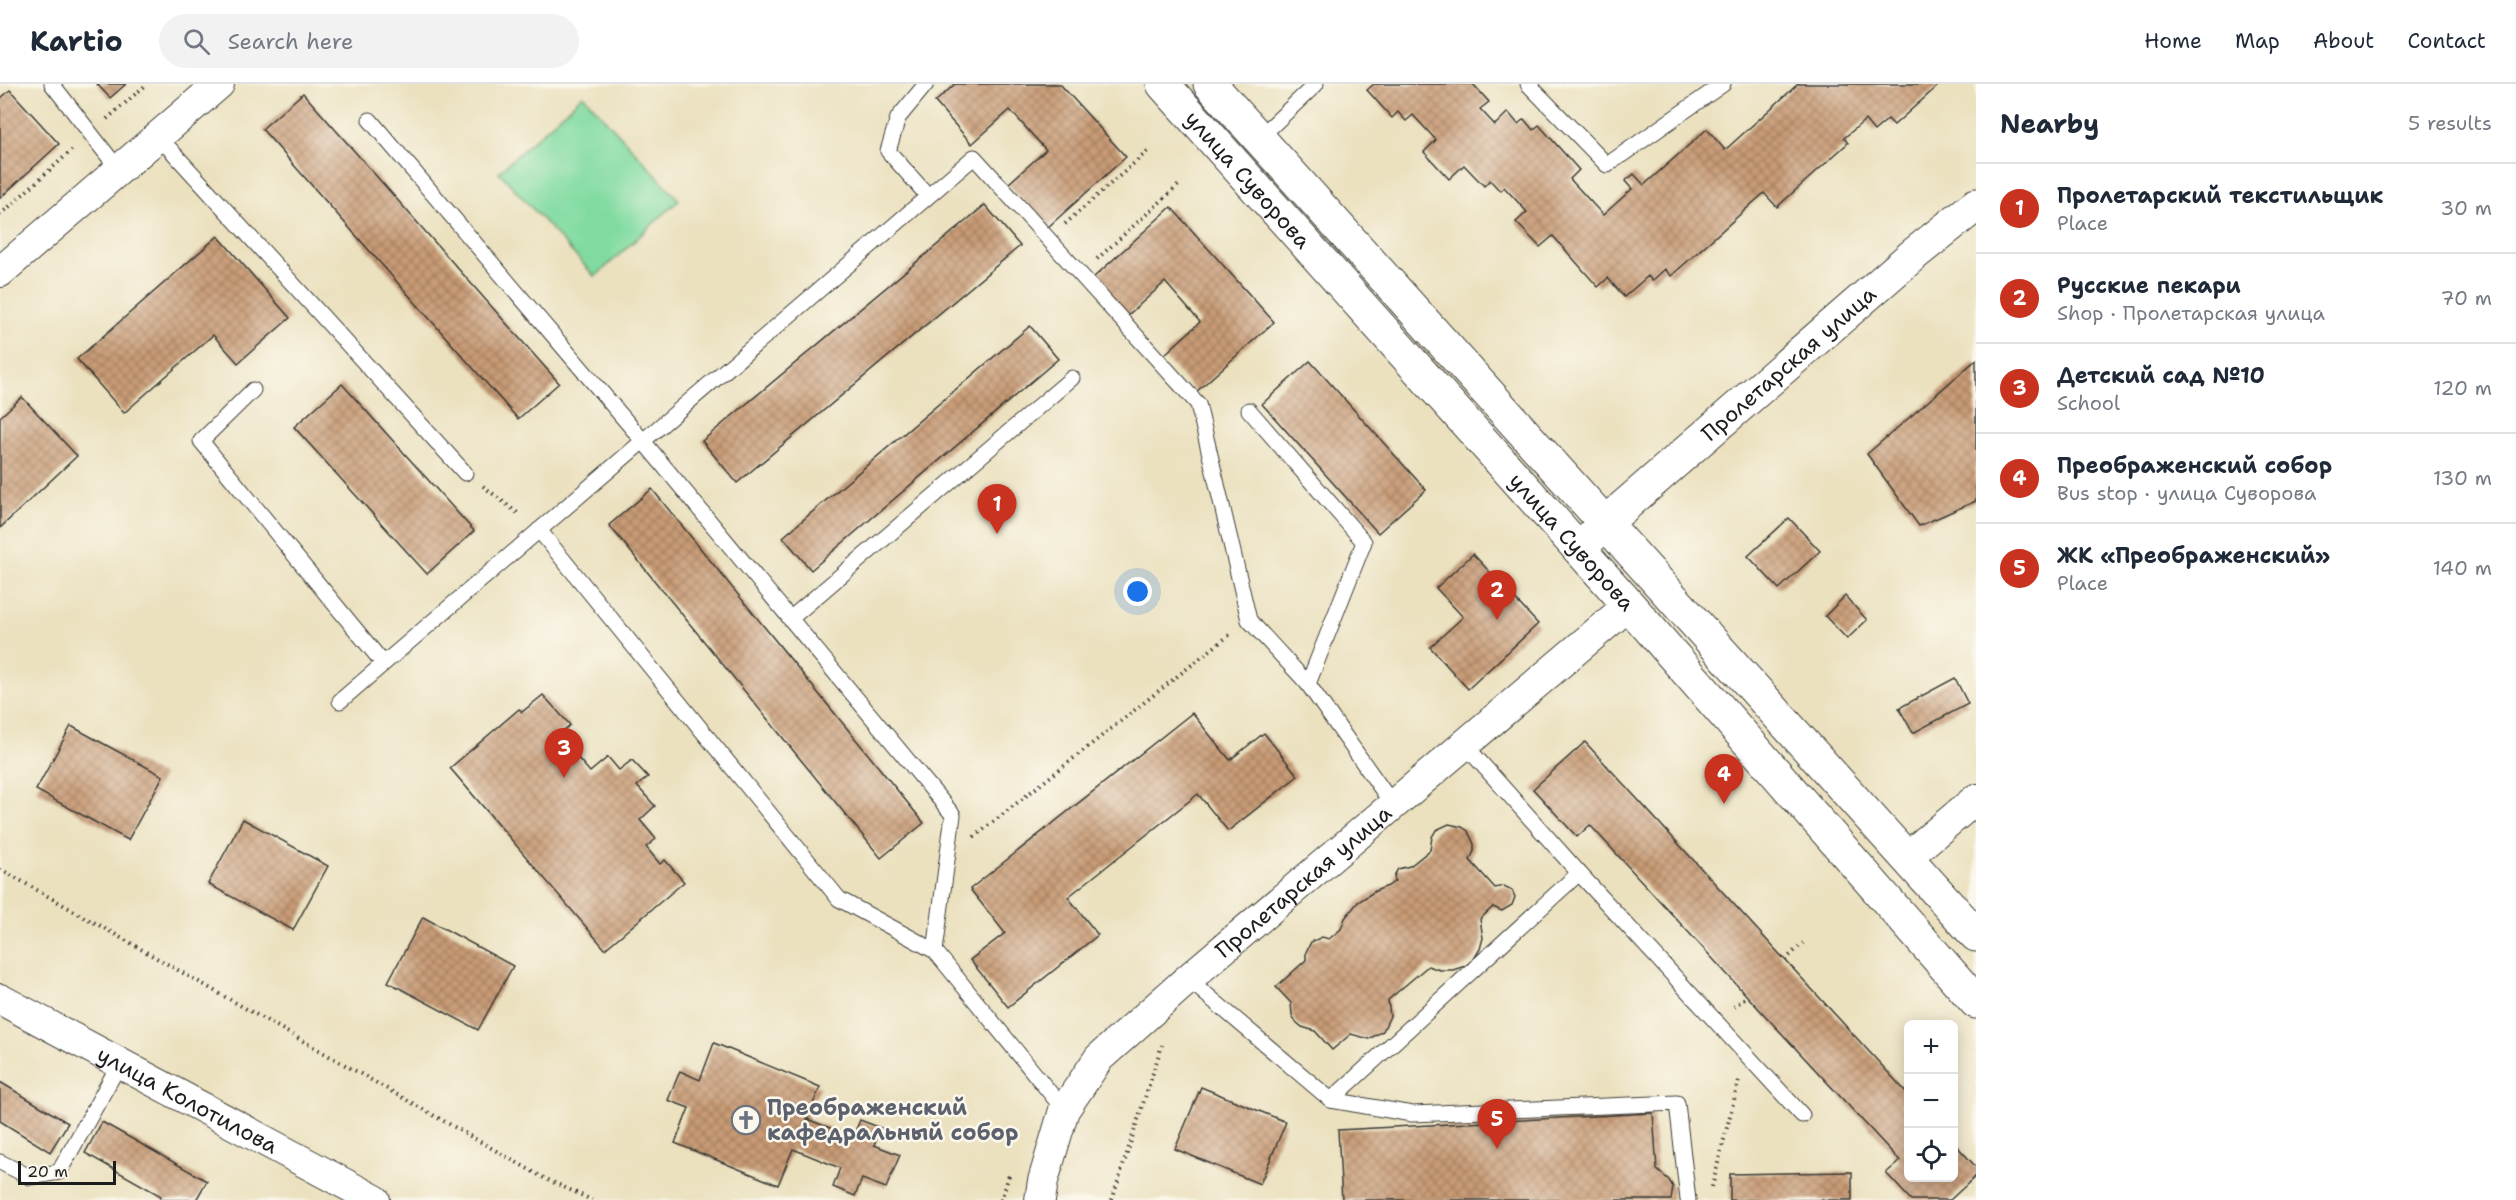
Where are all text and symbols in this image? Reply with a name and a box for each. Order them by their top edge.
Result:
search box [159,14,579,68]
text: Kartio [30,22,123,60]
icon: search [180,25,213,58]
text: Search here [228,27,353,56]
text: Home [2144,27,2202,55]
text: Map [2235,27,2280,55]
text: About [2313,27,2374,55]
text: Contact [2407,27,2486,55]
street label: улица Суворова [1179,104,1318,255]
text: Nearby [2000,106,2099,141]
text: 5 results [2408,110,2492,136]
text: Пролетарский текстильщик [2057,181,2383,210]
text: 1 [2015,195,2024,221]
text: 30 m [2440,195,2492,221]
text: Place [2057,210,2108,236]
text: Русские пекари [2057,271,2241,300]
street label: Пролетарская улица [1695,279,1882,447]
text: 2 [2013,285,2027,311]
text: 70 m [2440,285,2492,311]
text: Shop · Пролетарская улица [2057,300,2325,326]
text: Детский сад №10 [2057,361,2265,390]
text: 3 [2013,375,2027,401]
text: 120 m [2433,375,2492,401]
text: School [2057,390,2120,416]
text: Преображенский собор [2057,451,2332,480]
text: 4 [2013,465,2027,491]
text: 130 m [2433,465,2492,491]
street label: улица Суворова [1503,467,1642,617]
text: Bus stop · улица Суворова [2057,480,2317,506]
pin: 1 [978,484,1016,534]
text: ЖК «Преображенский» [2057,541,2330,570]
text: 5 [2013,555,2026,581]
text: 140 m [2433,555,2492,581]
pin: 2 [1478,570,1516,620]
text: Place [2057,570,2108,596]
your location [1123,577,1152,606]
pin: 3 [544,728,584,778]
pin: 4 [1704,754,1744,804]
street label: Пролетарская улица [1209,798,1398,964]
map controls [1904,1020,1958,1182]
button: + [1904,1020,1958,1074]
street label: улица Колотилова [92,1039,283,1160]
button: − [1904,1074,1958,1128]
place label: Преображенский кафедральный собор [767,1093,1018,1147]
pin: 5 [1478,1100,1516,1149]
church icon: Преображенский кафедральный собор [730,1104,762,1136]
button: locate [1904,1128,1958,1182]
scale bar [18,1158,116,1186]
text: 20 m [27,1161,68,1182]

